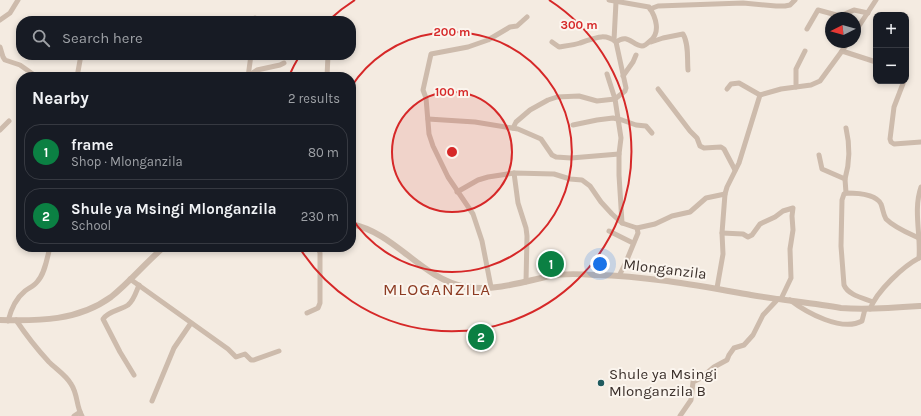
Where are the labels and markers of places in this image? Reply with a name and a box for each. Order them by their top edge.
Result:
centre of rings [445,145,459,159]
pin: 1 [538,249,564,279]
pin: 2 [468,322,494,352]
place label: Shule ya Msingi Mlonganzila B [609,365,718,400]
marker: Shule ya Msingi Mlonganzila B [596,378,606,388]

